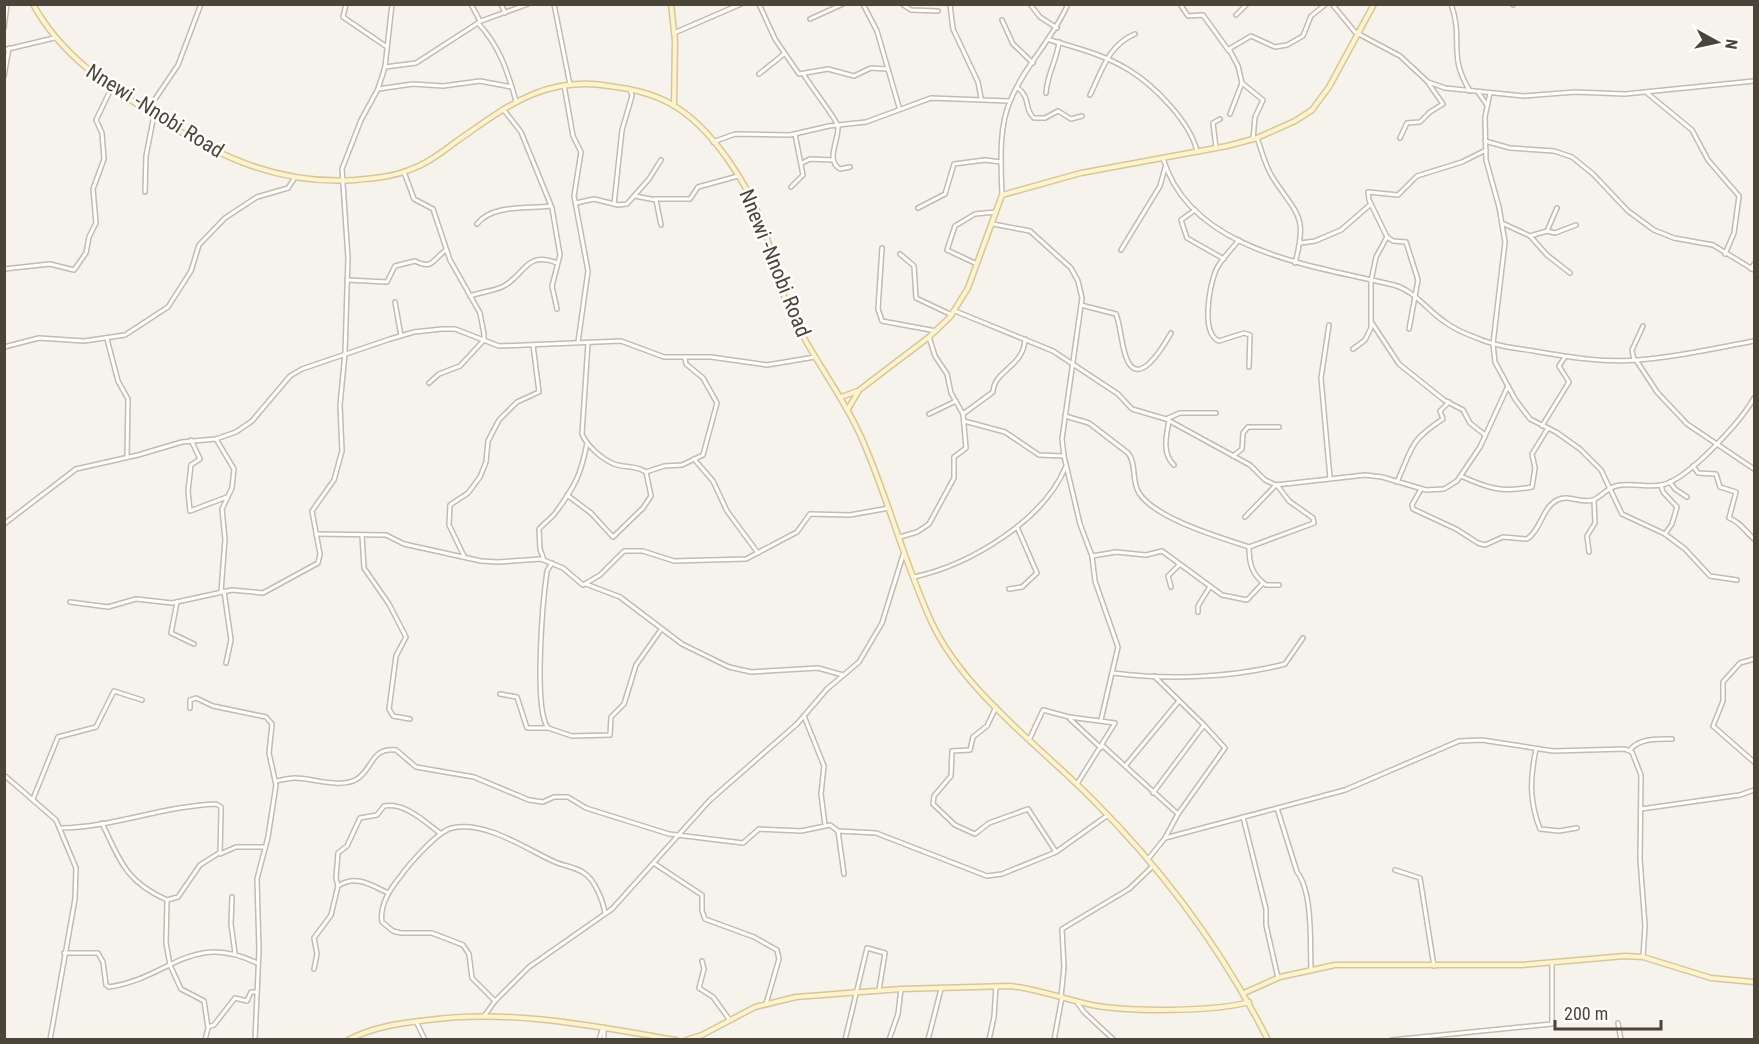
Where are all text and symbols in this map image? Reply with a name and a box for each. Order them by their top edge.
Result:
north arrow [1687,12,1747,72]
text: N [1721,38,1741,50]
street label: Nnewi -Nnobi Road [82,59,228,163]
street label: Nnewi -Nnobi Road [734,186,816,340]
scale bar [1555,993,1662,1031]
text: 200 m [1564,1003,1608,1024]

